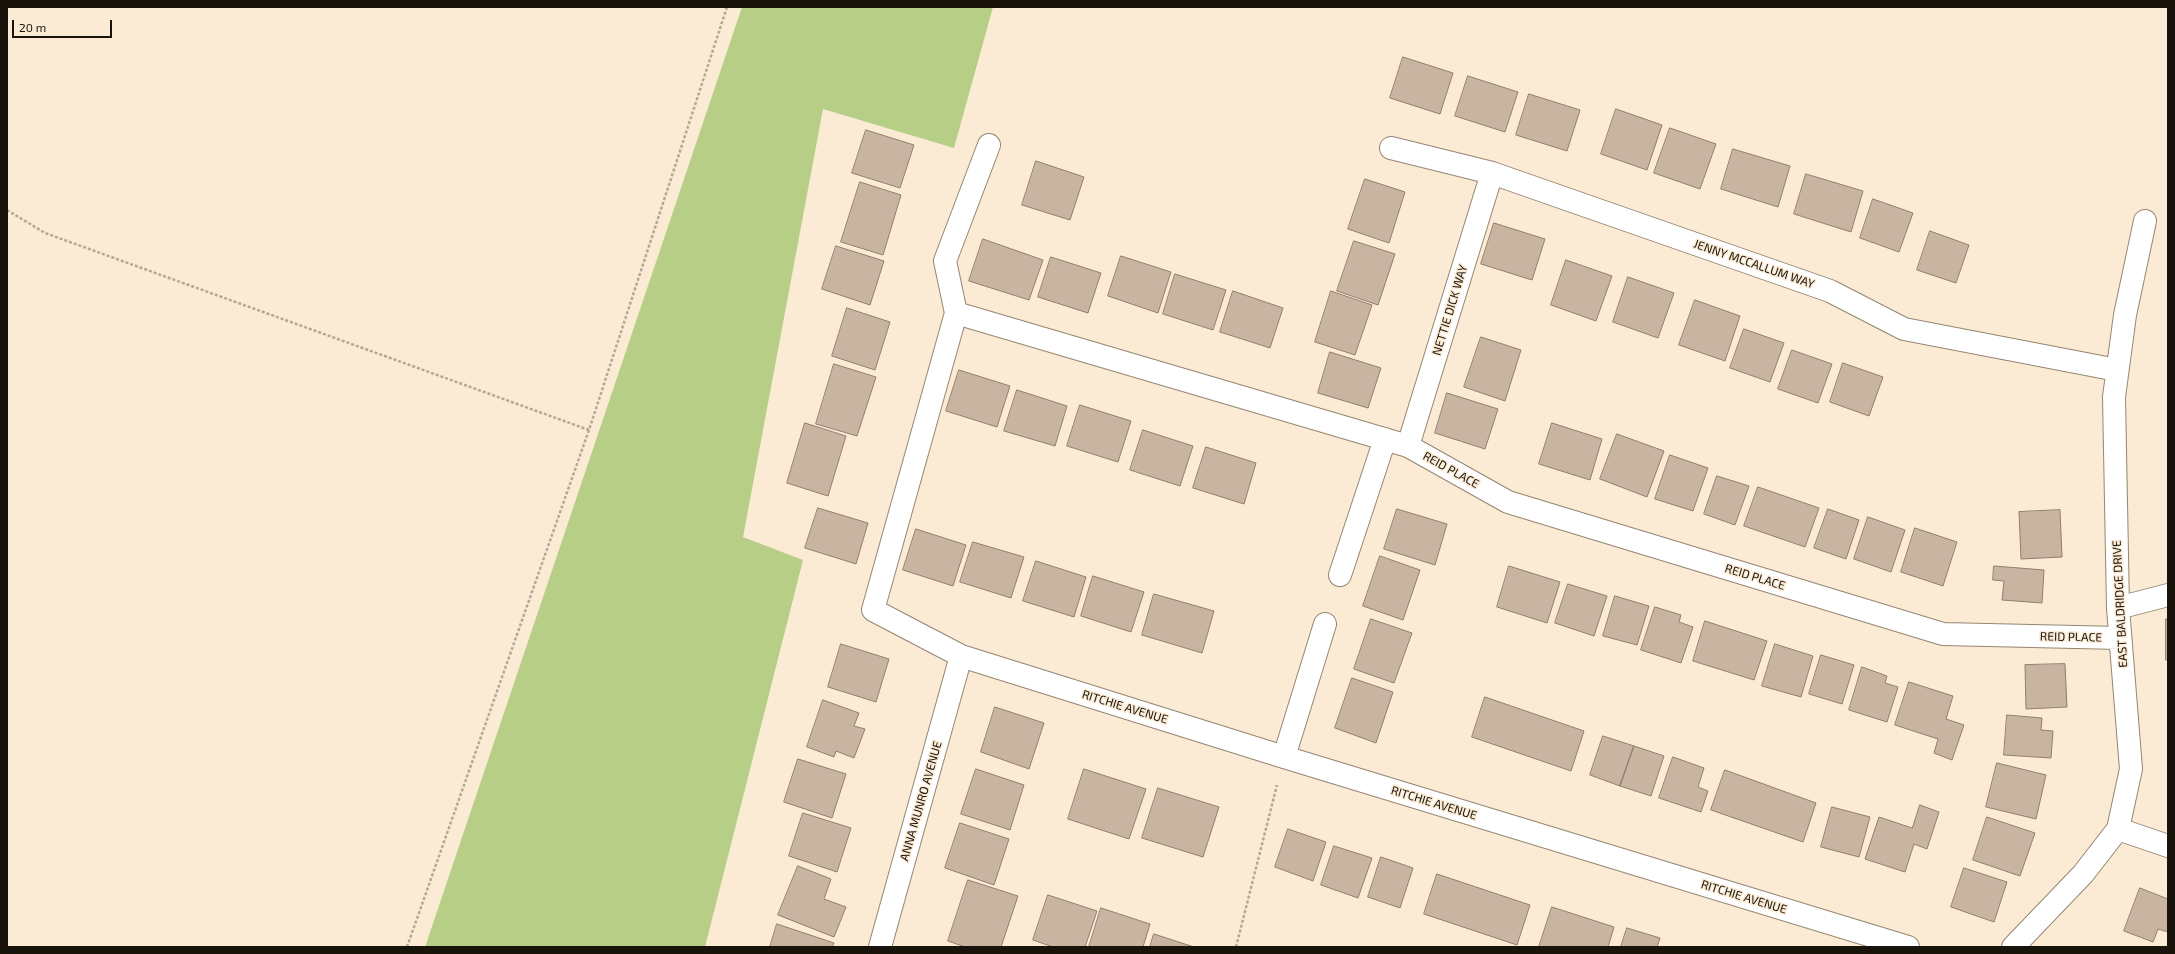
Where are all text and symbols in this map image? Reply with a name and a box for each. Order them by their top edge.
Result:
scale bar [14,12,114,38]
text: 20 m [19,20,46,34]
street label: JENNY MCCALLUM WAY [1692,237,1816,291]
street label: NETTIE DICK WAY [1429,263,1471,357]
street label: REID PLACE [1420,449,1482,491]
street label: EAST BALDRIDGE DRIVE [2109,540,2131,668]
street label: REID PLACE [1723,561,1787,593]
street label: REID PLACE [2040,629,2102,645]
street label: RITCHIE AVENUE [1080,687,1170,727]
street label: ANNA MUNRO AVENUE [897,739,945,863]
street label: RITCHIE AVENUE [1389,783,1479,823]
street label: RITCHIE AVENUE [1699,877,1789,917]

